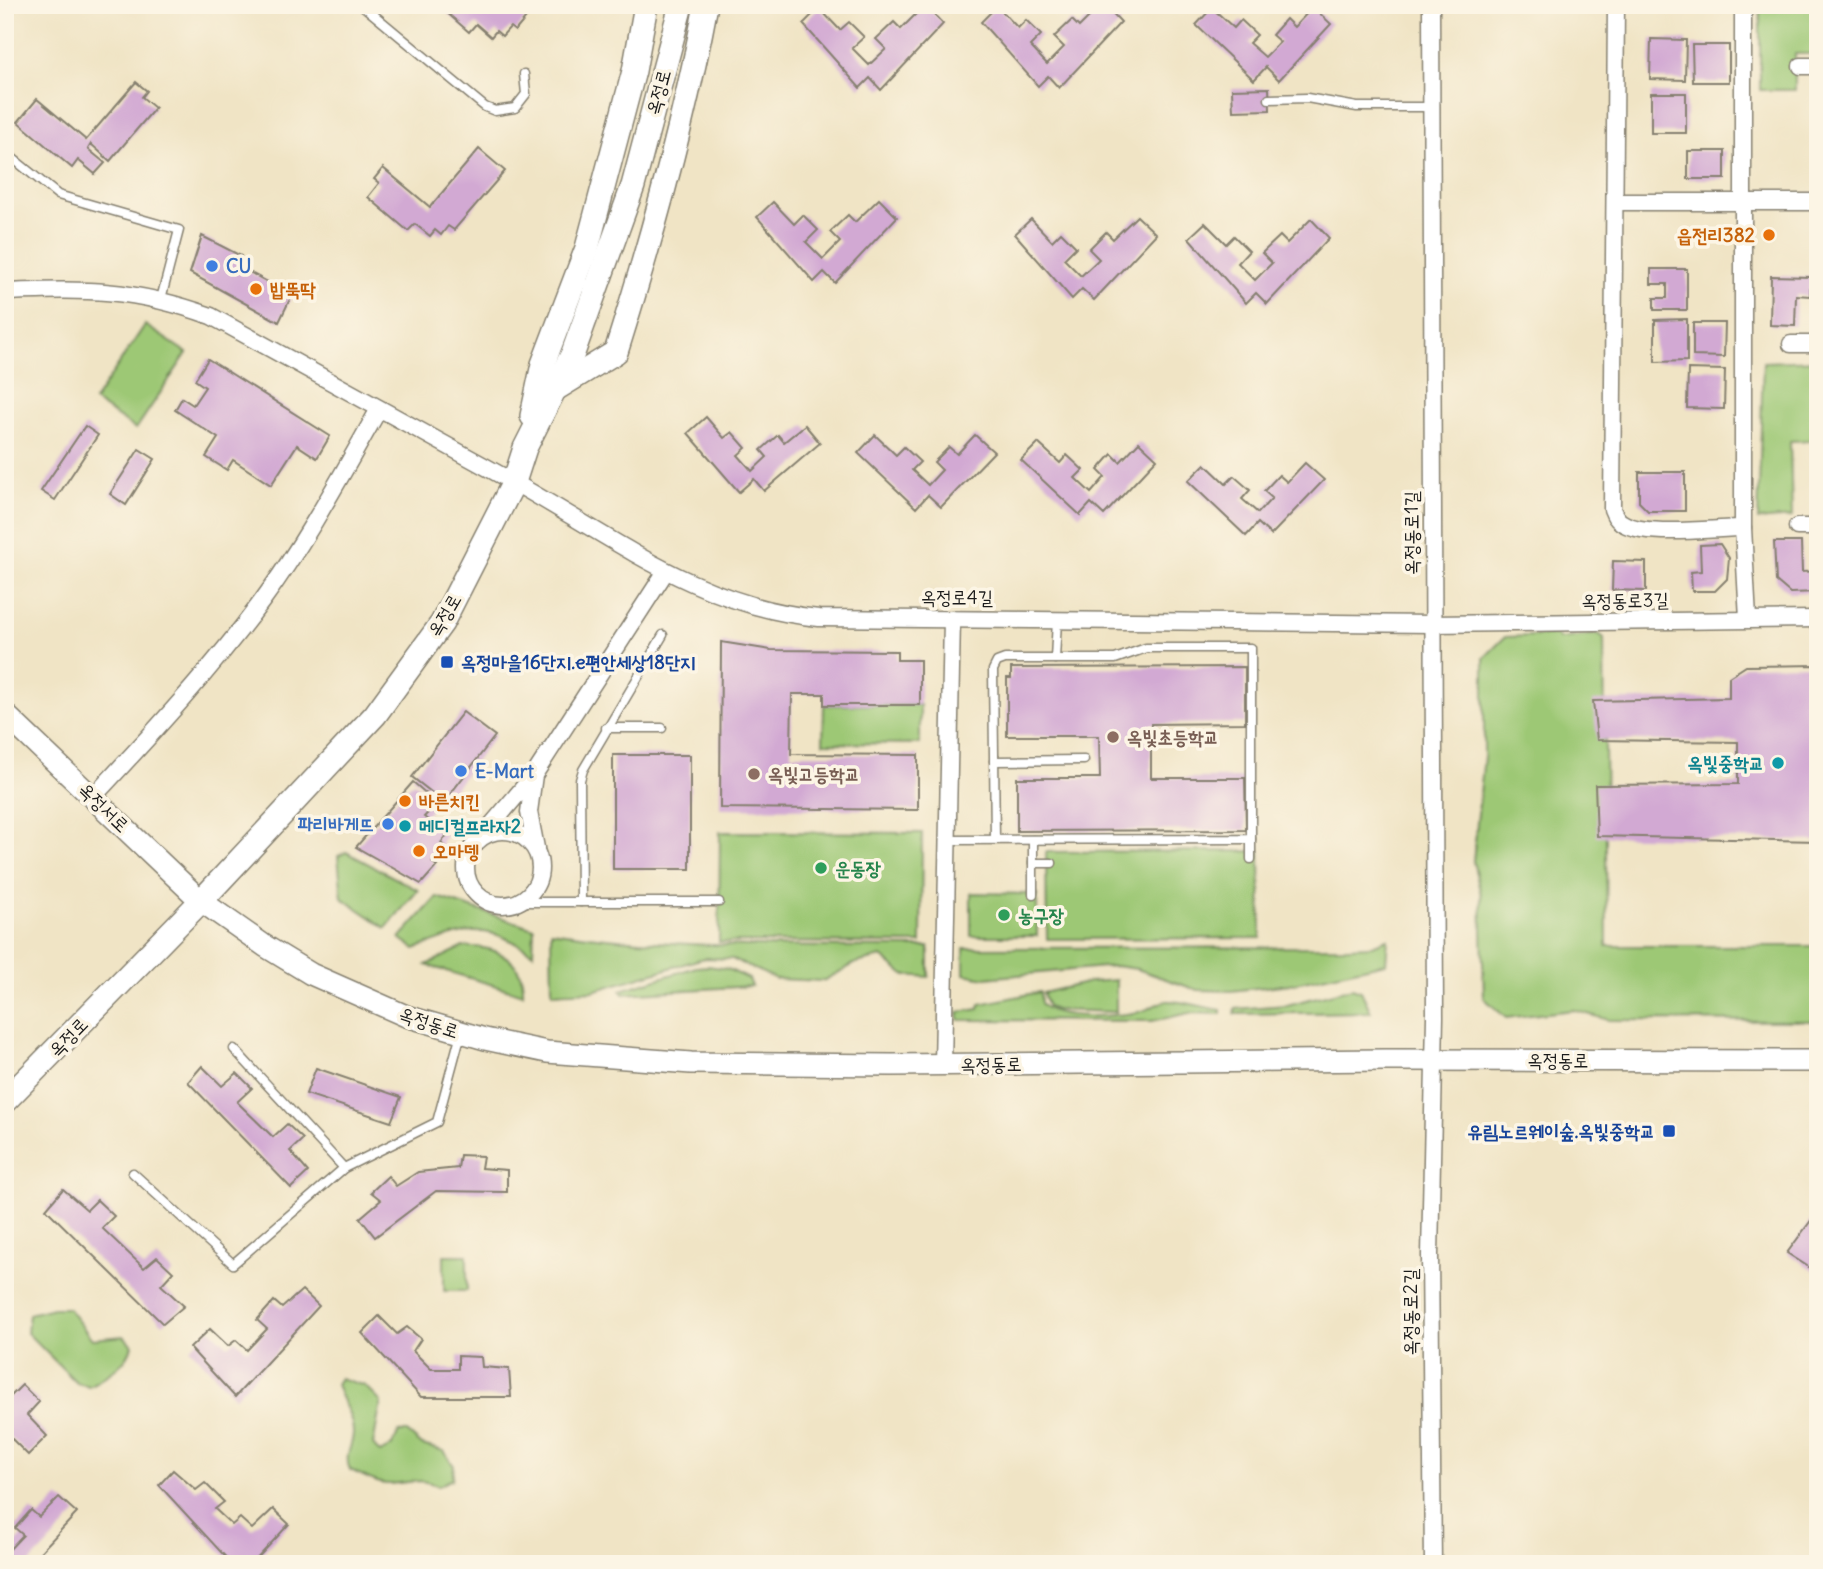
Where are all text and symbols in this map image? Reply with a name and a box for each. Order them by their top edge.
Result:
street label: 옥정로 [640,67,676,117]
place label: 읍전리382 [1677,223,1755,247]
marker: 읍전리382 [1761,227,1777,243]
place label: CU [226,254,251,278]
marker: CU [204,258,220,274]
place label: 밥뚝딱 [270,277,317,301]
marker: 밥뚝딱 [248,281,264,297]
street label: 옥정동로1길 [1399,491,1423,575]
street label: 옥정로4길 [921,585,993,609]
street label: 옥정동로3길 [1581,587,1669,613]
street label: 옥정로 [422,589,466,641]
place label: 옥정마을16단지.e편안세상18단지 [461,650,696,674]
marker: 옥정마을16단지.e편안세상18단지 [439,654,455,670]
place label: 옥빛초등학교 [1127,725,1219,749]
marker: 옥빛초등학교 [1105,729,1121,745]
place label: 옥빛중학교 [1688,751,1764,775]
marker: 옥빛중학교 [1770,755,1786,771]
place label: E-Mart [475,759,535,783]
place label: 옥빛고등학교 [768,762,860,786]
marker: E-Mart [453,763,469,779]
marker: 옥빛고등학교 [746,766,762,782]
street label: 옥정서로 [74,777,134,837]
place label: 바른치킨 [419,789,480,813]
marker: 바른치킨 [397,793,413,809]
place label: 파리바게뜨 [298,812,374,836]
place label: 메디컬프라자2 [419,814,521,838]
marker: 파리바게뜨 [380,816,396,832]
marker: 메디컬프라자2 [397,818,413,834]
place label: 오마뎅 [433,839,479,863]
marker: 오마뎅 [411,843,427,859]
place label: 운동장 [835,856,882,880]
marker: 운동장 [813,860,829,876]
place label: 농구장 [1018,903,1065,927]
marker: 농구장 [996,907,1012,923]
street label: 옥정동로 [396,1001,462,1043]
street label: 옥정로 [43,1012,93,1062]
street label: 옥정동로 [1527,1048,1589,1072]
street label: 옥정동로 [960,1051,1022,1077]
place label: 유림노르웨이숲.옥빛중학교 [1468,1119,1655,1143]
marker: 유림노르웨이숲.옥빛중학교 [1661,1123,1677,1139]
street label: 옥정동로2길 [1398,1269,1422,1355]

